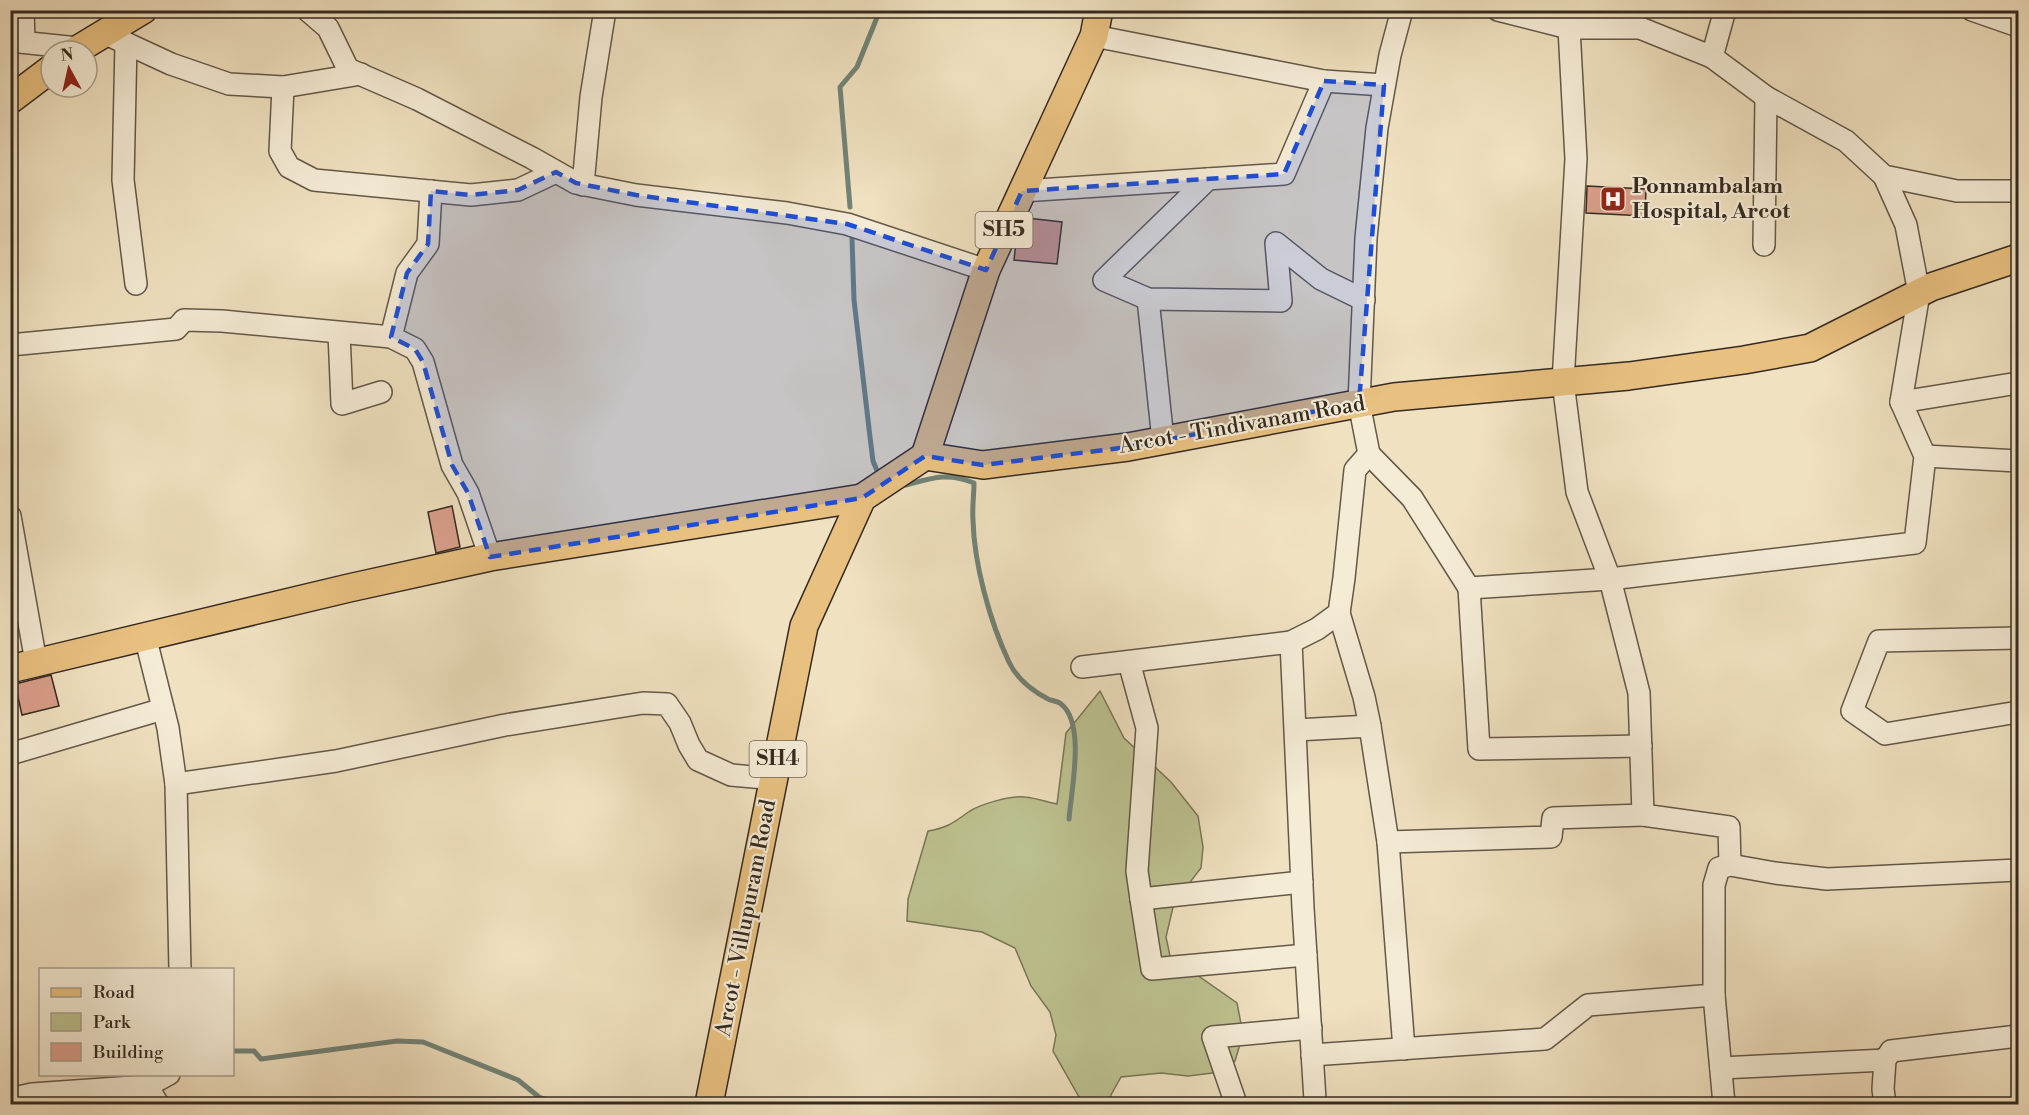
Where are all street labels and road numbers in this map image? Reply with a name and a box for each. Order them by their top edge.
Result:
road number: SH5 [976,212,1032,248]
street label: Arcot - Tindivanam Road [1116,390,1368,460]
road number: SH4 [750,741,806,777]
street label: Arcot - Villupuram Road [710,797,782,1040]

